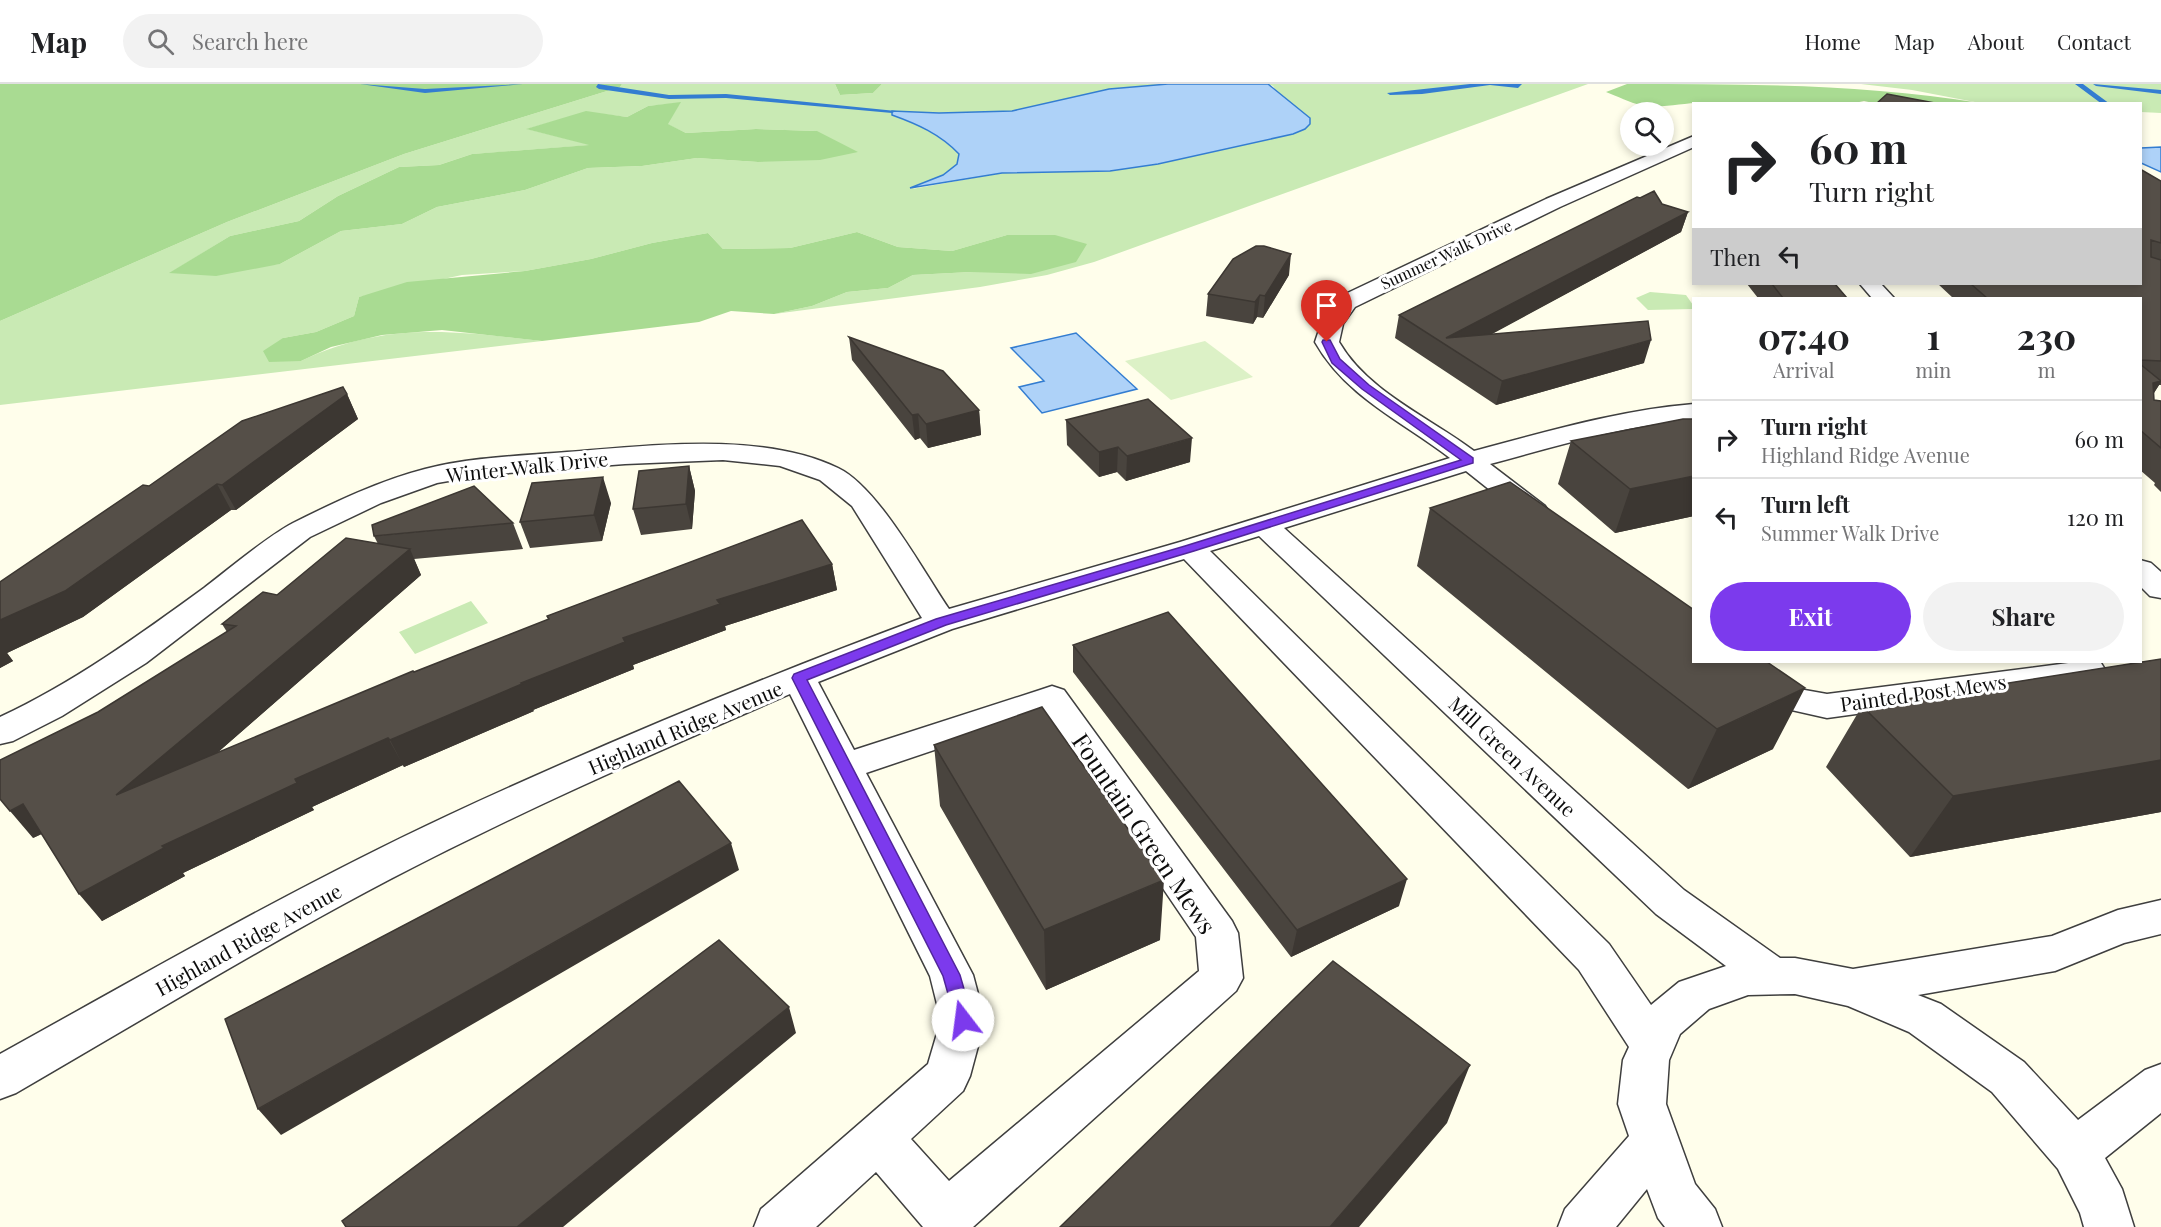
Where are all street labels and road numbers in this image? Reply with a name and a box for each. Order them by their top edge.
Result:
street label: Summer Walk Drive [1377,214,1515,294]
street label: Winter Walk Drive [444,444,609,488]
street label: Painted Post Mews [1838,667,2008,717]
street label: Highland Ridge Avenue [584,674,786,780]
street label: Mill Green Avenue [1444,690,1582,822]
street label: Fountain Green Mews [1066,726,1224,940]
street label: Highland Ridge Avenue [150,877,346,1001]

